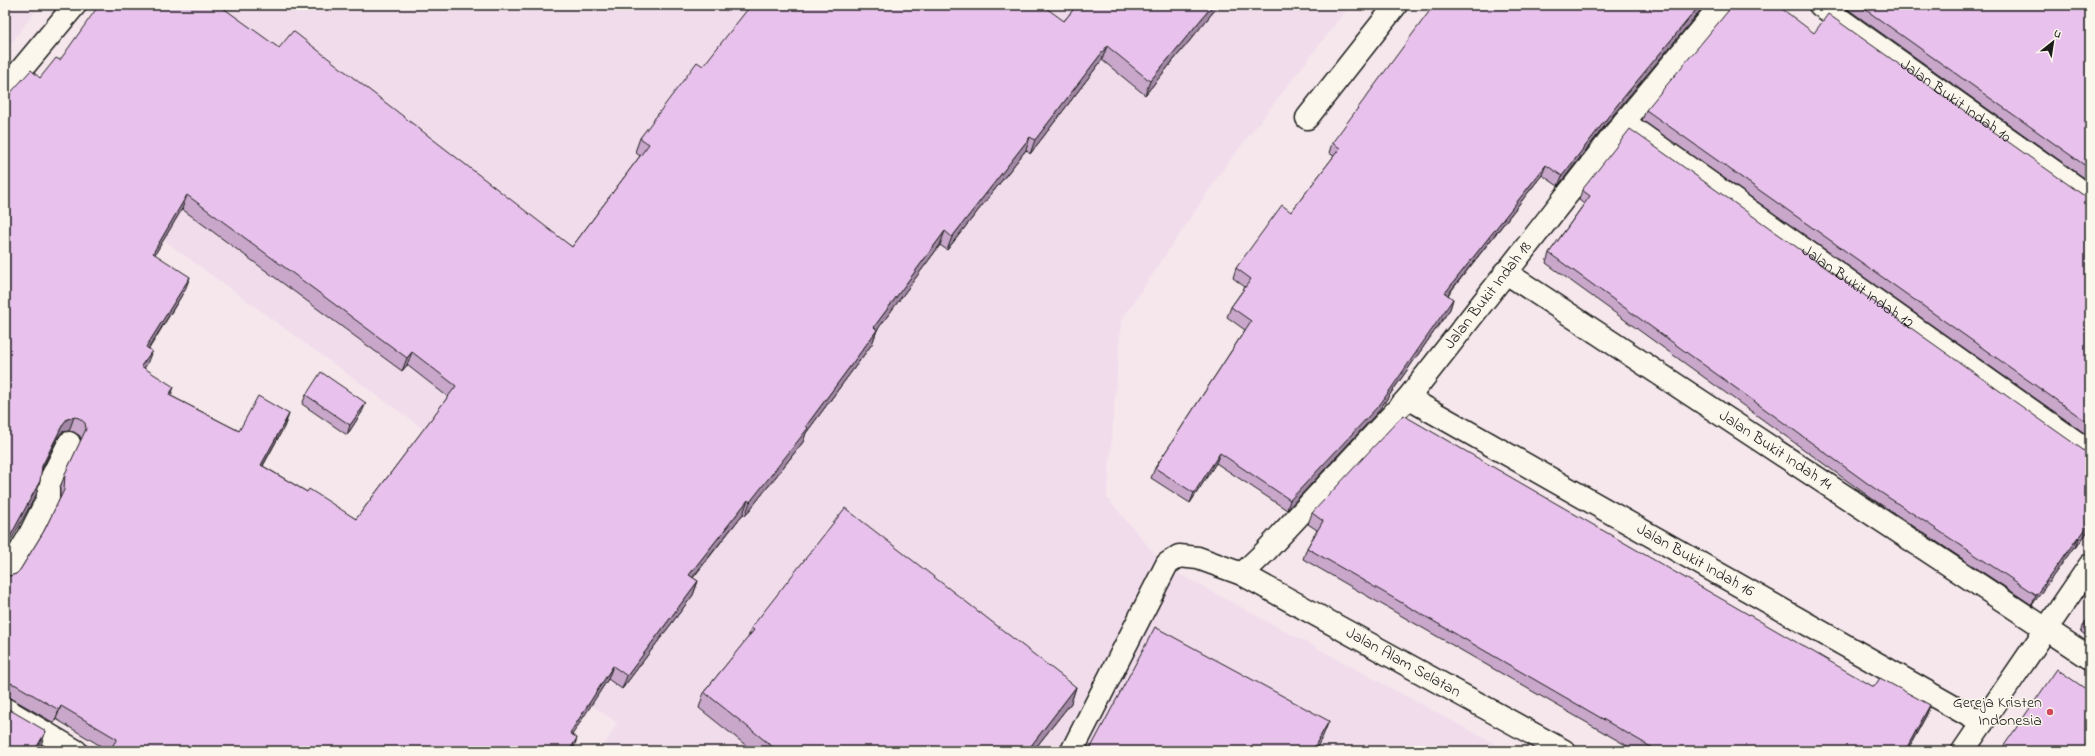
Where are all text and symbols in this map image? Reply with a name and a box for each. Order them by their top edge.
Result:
north arrow [2033,22,2073,62]
text: U [2050,26,2065,43]
street label: Jalan Bukit Indah 10 [1895,53,2016,149]
street label: Jalan Bukit Indah 18 [1438,237,1538,355]
street label: Jalan Bukit Indah 12 [1796,239,1919,336]
street label: Jalan Bukit Indah 14 [1714,404,1837,497]
street label: Jalan Bukit Indah 16 [1632,518,1758,604]
street label: Jalan Alam Selatan [1341,621,1465,704]
place label: Gereja Kristen Indonesia [1953,691,2042,733]
marker: Gereja Kristen Indonesia [2045,707,2055,717]

